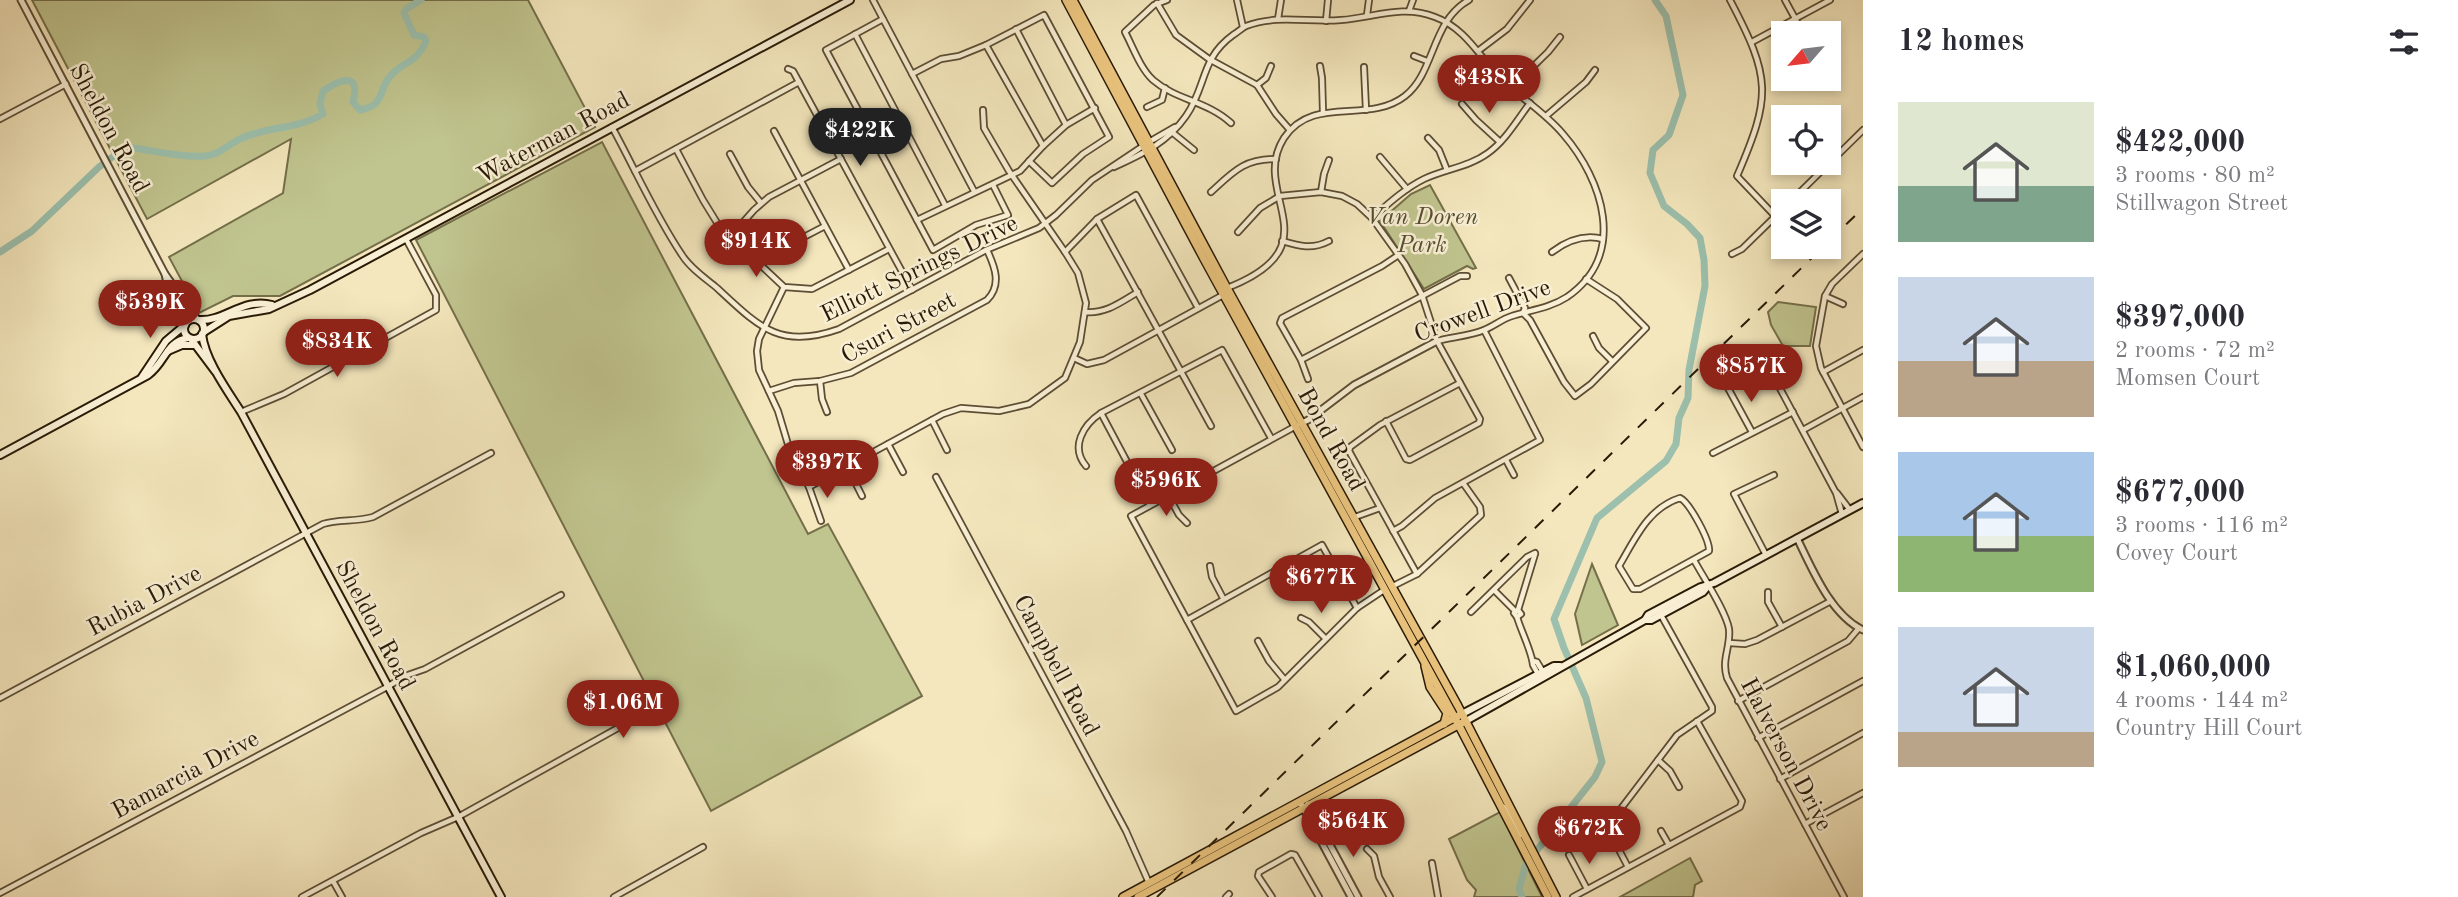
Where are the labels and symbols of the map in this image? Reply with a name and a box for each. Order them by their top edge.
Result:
north arrow [1771,21,1841,91]
pin: $438K [1440,55,1538,115]
street label: Sheldon Road [64,60,152,198]
street label: Waterman Road [474,89,634,189]
pin: $422K [811,108,909,168]
park label: Van Doren Park [1366,206,1478,258]
street label: Elliott Springs Drive [818,212,1022,328]
pin: $914K [707,219,805,279]
street label: Crowell Drive [1411,276,1554,348]
pin: $539K [101,280,199,340]
street label: Csuri Street [838,289,960,369]
pin: $834K [288,320,386,379]
pin: $857K [1702,344,1800,404]
street label: Bond Road [1292,384,1368,496]
pin: $397K [778,440,876,500]
pin: $596K [1117,458,1215,518]
pin: $677K [1272,556,1370,615]
street label: Sheldon Road [330,557,418,695]
street label: Rubia Drive [84,562,206,642]
street label: Campbell Road [1008,591,1102,740]
street label: Halverson Drive [1735,675,1836,835]
pin: $1.06M [566,680,680,740]
street label: Bamarcia Drive [109,727,263,824]
pin: $564K [1304,800,1402,859]
pin: $672K [1540,806,1638,866]

